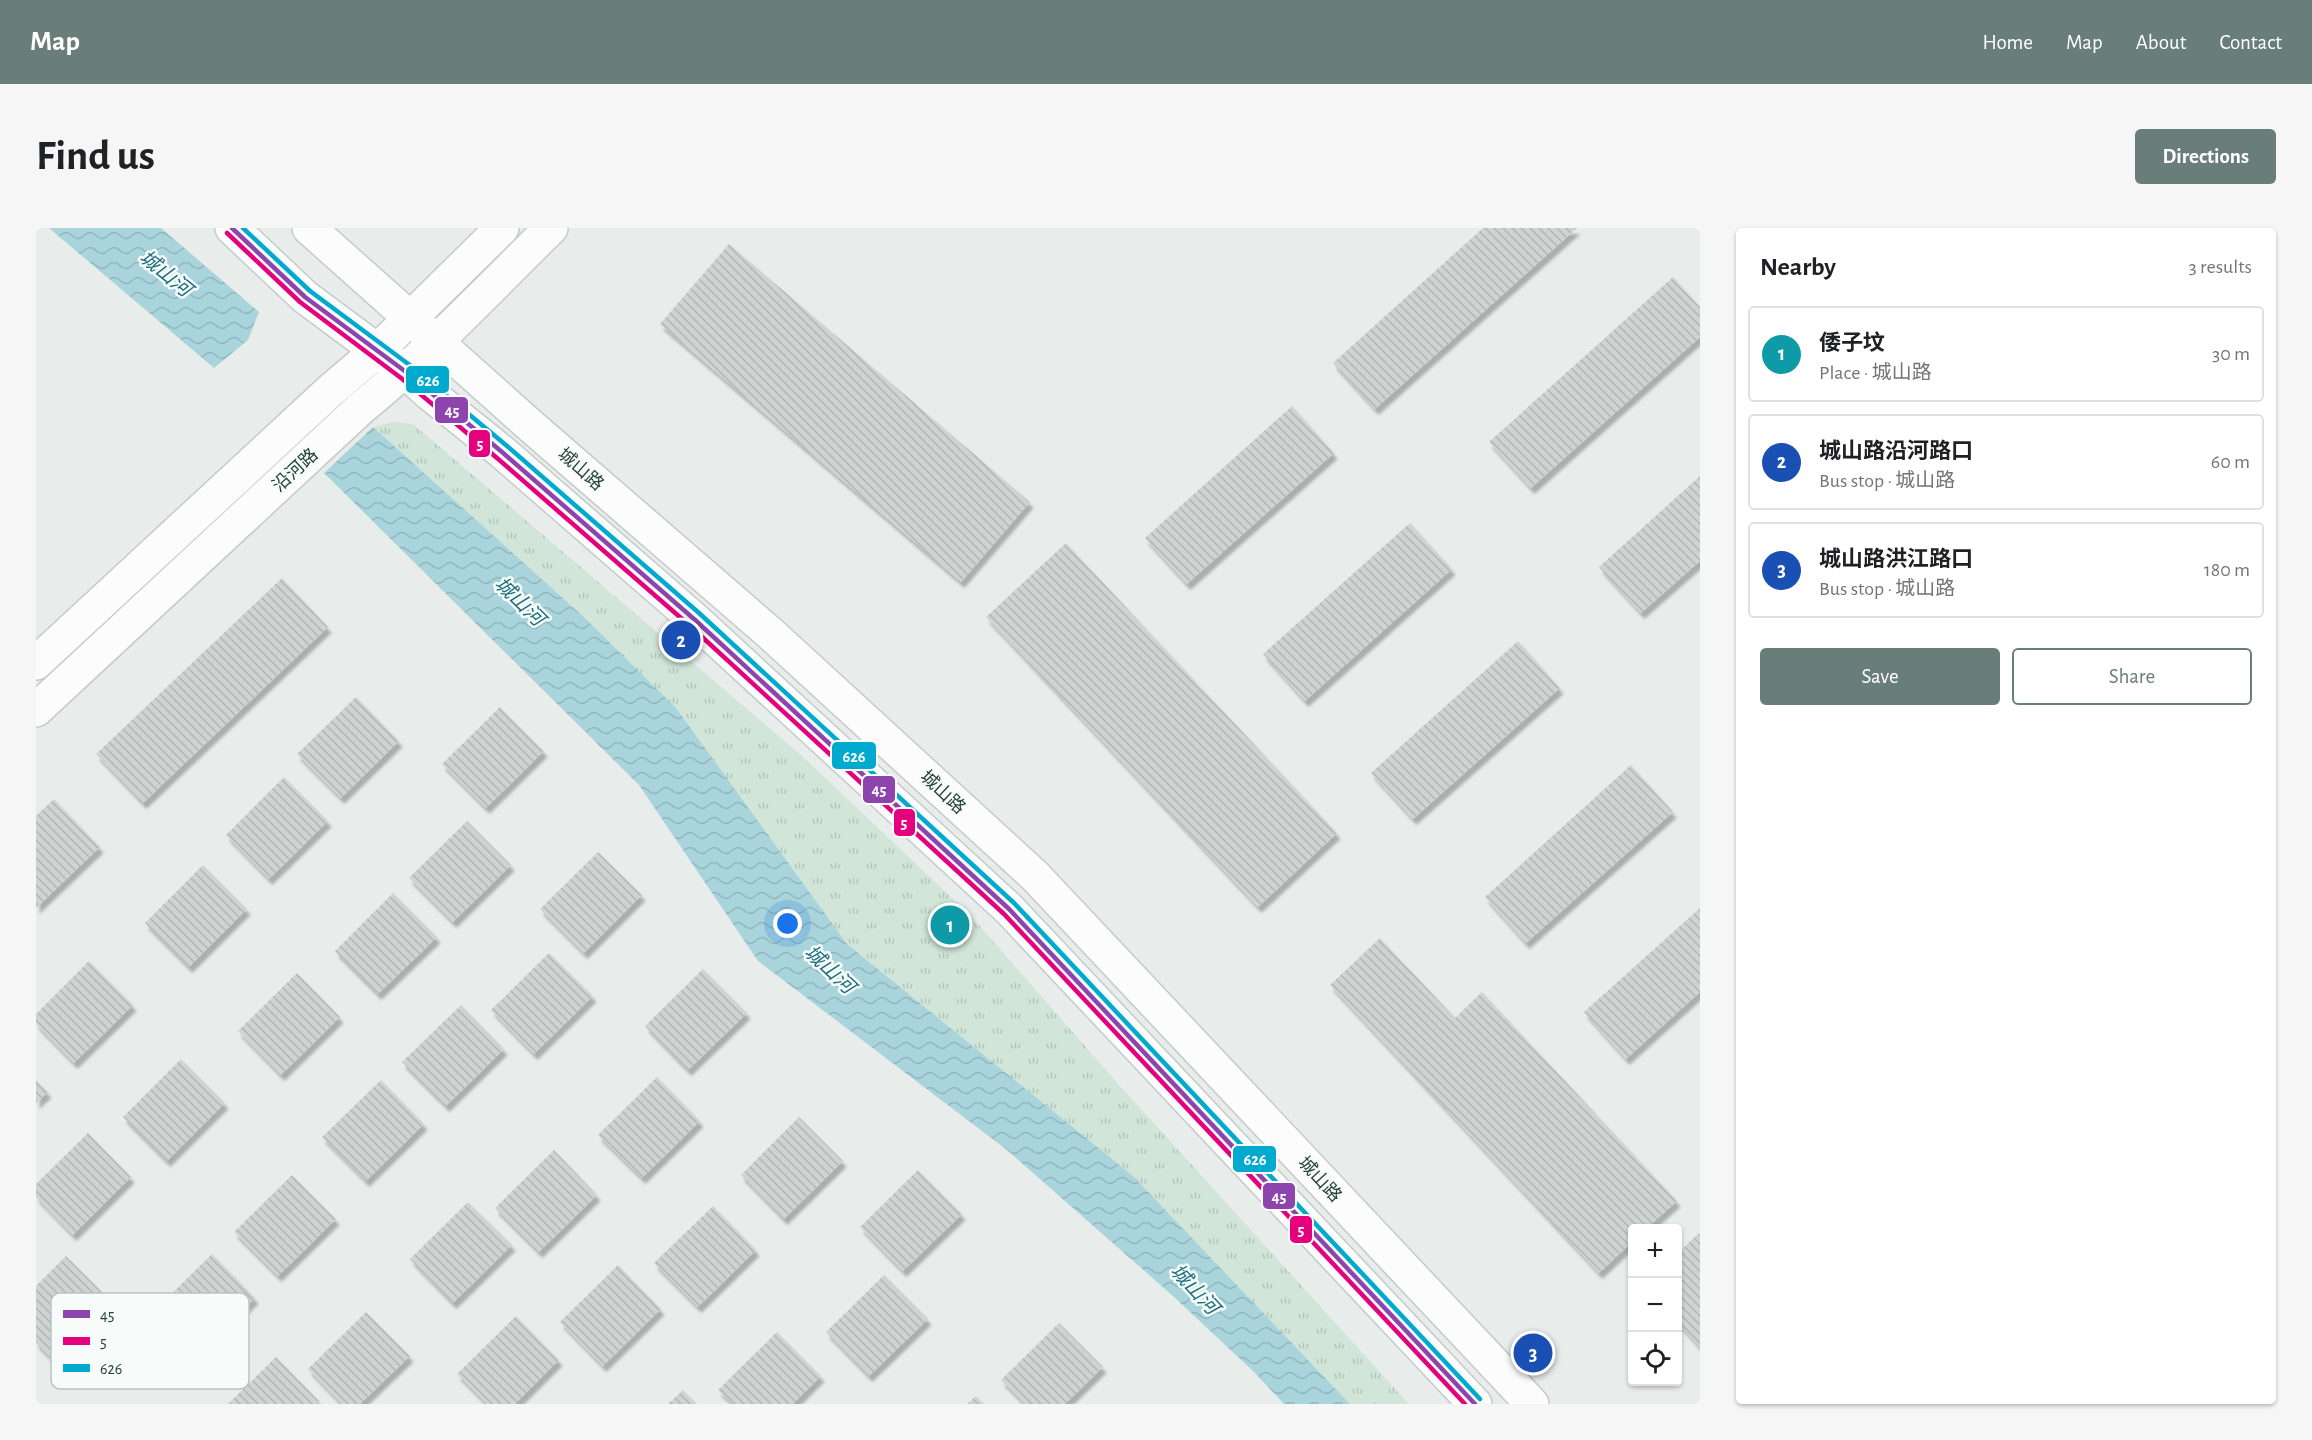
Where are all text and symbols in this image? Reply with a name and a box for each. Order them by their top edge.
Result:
text: Map [30,28,80,56]
text: Home [1982,32,2033,53]
text: Map [2066,32,2103,53]
text: About [2136,32,2186,53]
text: Contact [2219,32,2282,53]
button: Directions [2135,129,2276,184]
text: Find us [36,135,155,177]
water label: 城山河 [136,246,199,303]
text: Nearby [1760,254,1836,280]
text: 3 results [2188,257,2252,277]
text: 倭子坟 [1819,332,1885,354]
text: 1 [1778,344,1785,364]
text: 30 m [2212,344,2250,364]
text: Place · 城山路 [1819,363,1932,383]
line badge: 626 [405,365,450,394]
text: 626 [417,373,440,389]
line badge: 45 [434,396,469,424]
text: 45 [445,403,460,419]
line badge: 5 [468,429,491,458]
text: 5 [477,436,484,452]
text: 城山路沿河路口 [1819,440,1973,462]
street label: 沿河路 [268,444,322,496]
street label: 城山路 [554,444,608,494]
text: 2 [1777,452,1786,472]
text: 60 m [2211,452,2250,472]
text: Bus stop · 城山路 [1819,471,1955,491]
text: 城山路洪江路口 [1819,548,1973,570]
text: 3 [1777,560,1786,580]
text: 180 m [2204,560,2250,580]
water label: 城山河 [491,573,551,633]
text: Bus stop · 城山路 [1819,579,1955,599]
pin: 2 [662,618,700,662]
button: Save [1760,648,2000,705]
button: Share [2012,648,2252,705]
line badge: 626 [831,741,877,770]
text: 626 [843,749,866,765]
street label: 城山路 [916,766,970,818]
line badge: 45 [862,775,896,804]
text: 45 [872,782,887,798]
line badge: 5 [893,808,916,837]
text: 5 [901,815,908,831]
pin: 1 [930,902,970,948]
your location [773,909,802,938]
water label: 城山河 [801,941,862,1000]
line badge: 626 [1232,1145,1277,1173]
text: 626 [1244,1152,1267,1168]
street label: 城山路 [1294,1152,1346,1206]
line badge: 45 [1262,1182,1296,1210]
text: 45 [1272,1189,1287,1205]
line badge: 5 [1289,1215,1313,1244]
text: 5 [1298,1222,1305,1238]
map controls [1628,1224,1682,1386]
button: + [1628,1224,1682,1278]
water label: 城山河 [1166,1260,1226,1321]
button: − [1628,1278,1682,1332]
legend [51,1293,249,1389]
text: 45 [100,1307,114,1323]
pin: 3 [1514,1330,1552,1376]
button: locate [1628,1332,1682,1386]
text: 5 [100,1334,107,1350]
text: 626 [100,1361,122,1377]

